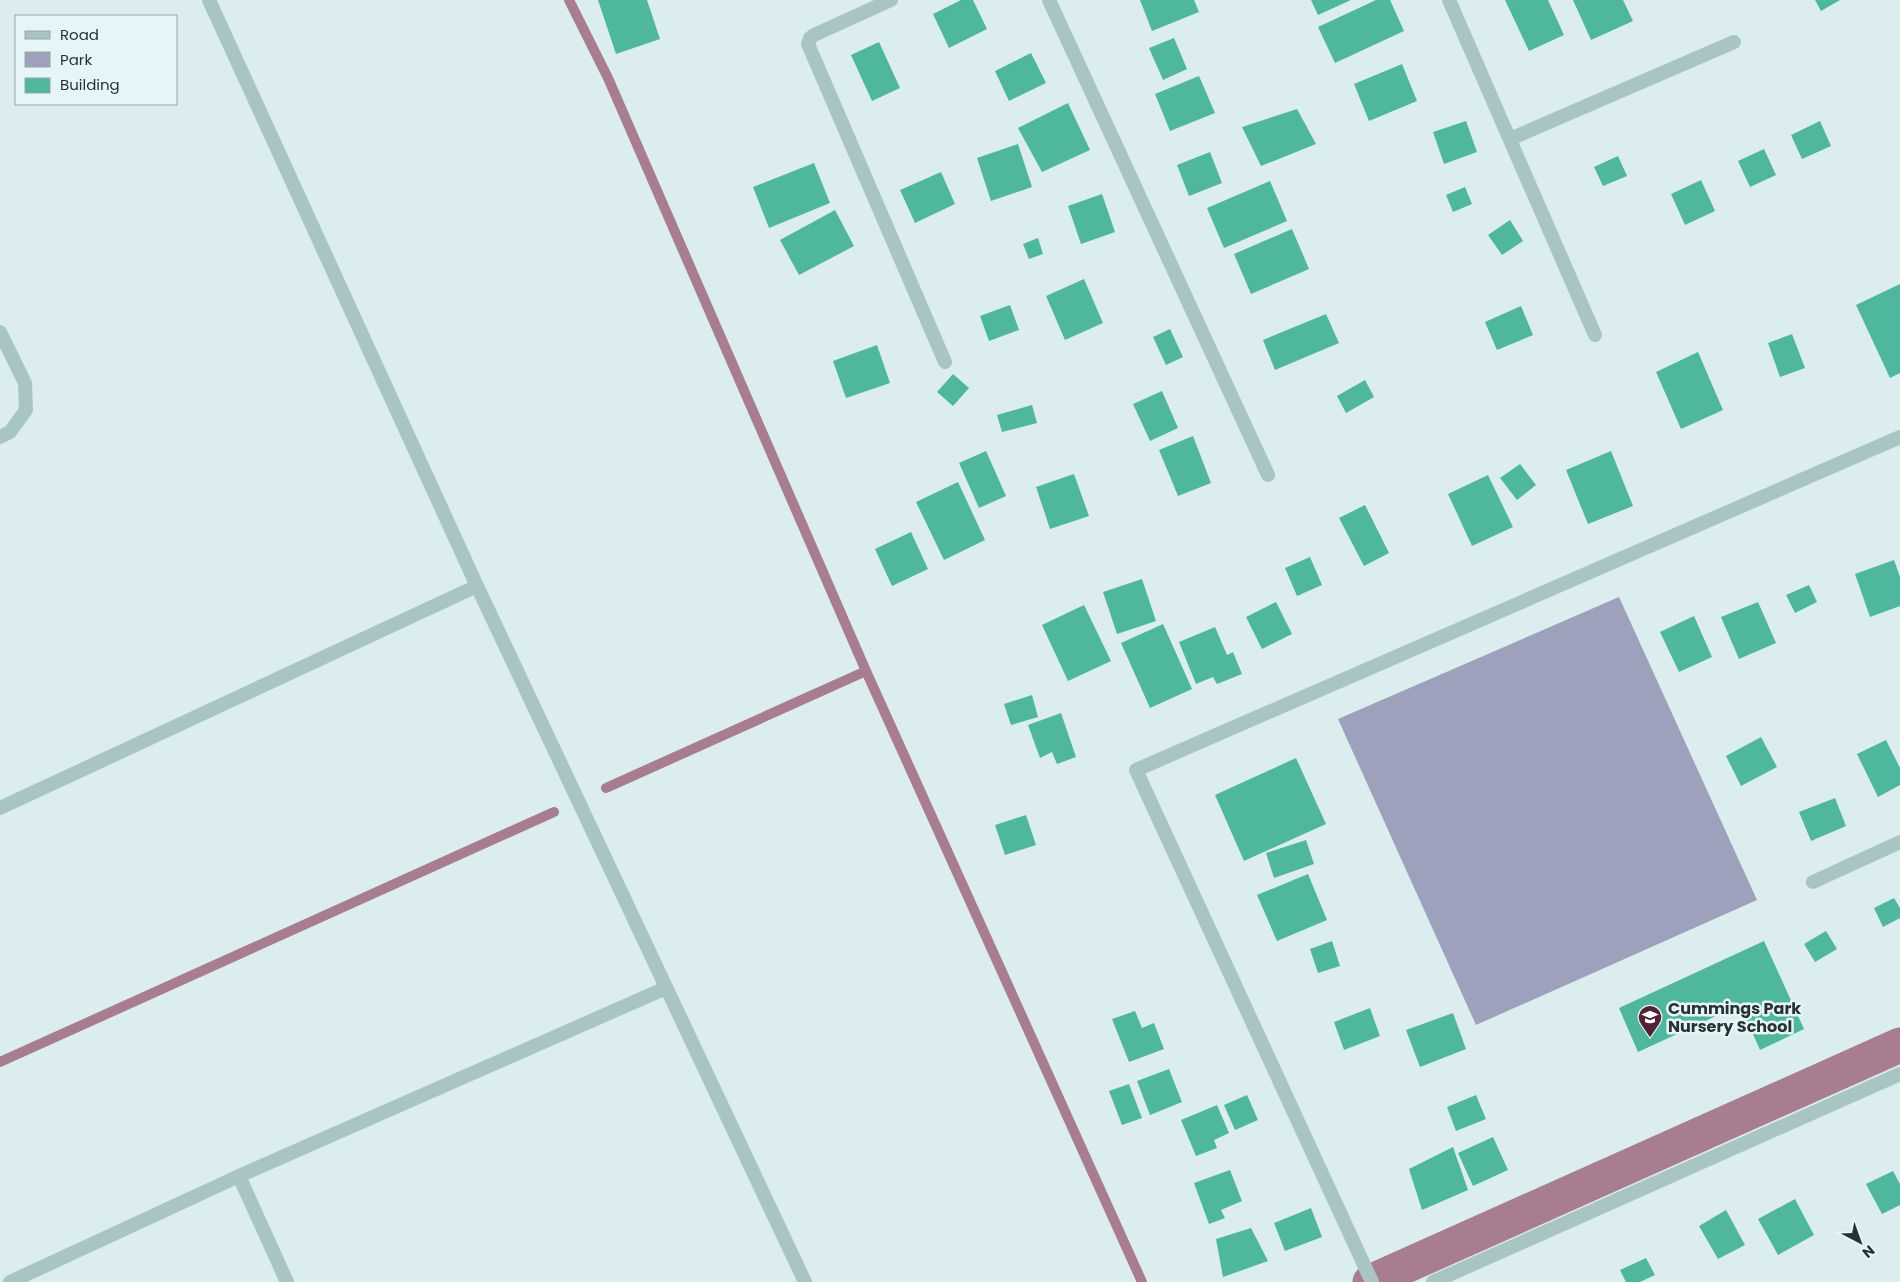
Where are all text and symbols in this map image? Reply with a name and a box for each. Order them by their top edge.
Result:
legend [15,15,178,105]
text: Road [60,24,99,45]
text: Park [60,49,92,70]
text: Building [60,74,120,95]
place label: Cummings Park Nursery School [1668,997,1801,1038]
school or university icon: Cummings Park Nursery School [1637,1004,1663,1038]
north arrow [1835,1217,1885,1267]
text: N [1858,1241,1879,1263]

